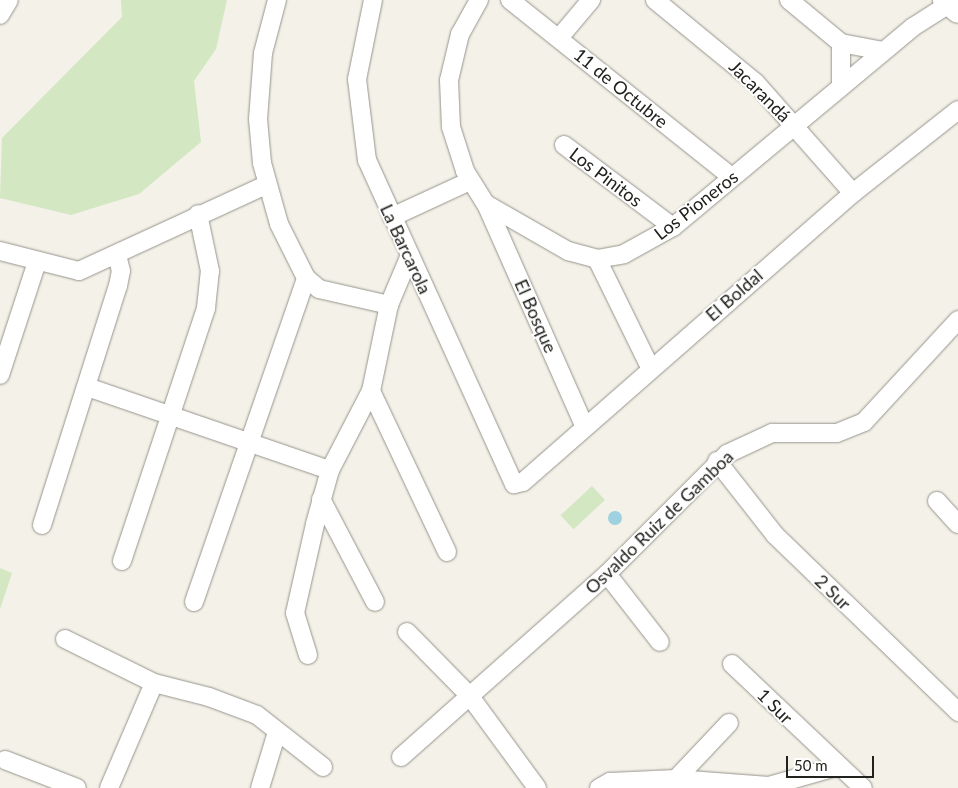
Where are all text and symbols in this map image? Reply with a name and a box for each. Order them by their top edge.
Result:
street label: 11 de Octubre [570,43,672,133]
street label: Jacarandá [725,56,795,126]
street label: Los Pinitos [566,143,646,211]
street label: Los Pioneros [650,166,742,244]
street label: La Barcarola [376,201,436,297]
street label: El Boldal [701,264,767,326]
street label: El Bosque [510,276,562,356]
street label: Osvaldo Ruiz de Gamboa [581,446,737,598]
street label: 2 Sur [811,570,855,614]
street label: 1 Sur [753,684,797,728]
scale bar [788,746,876,778]
text: 50 m [794,756,828,774]

